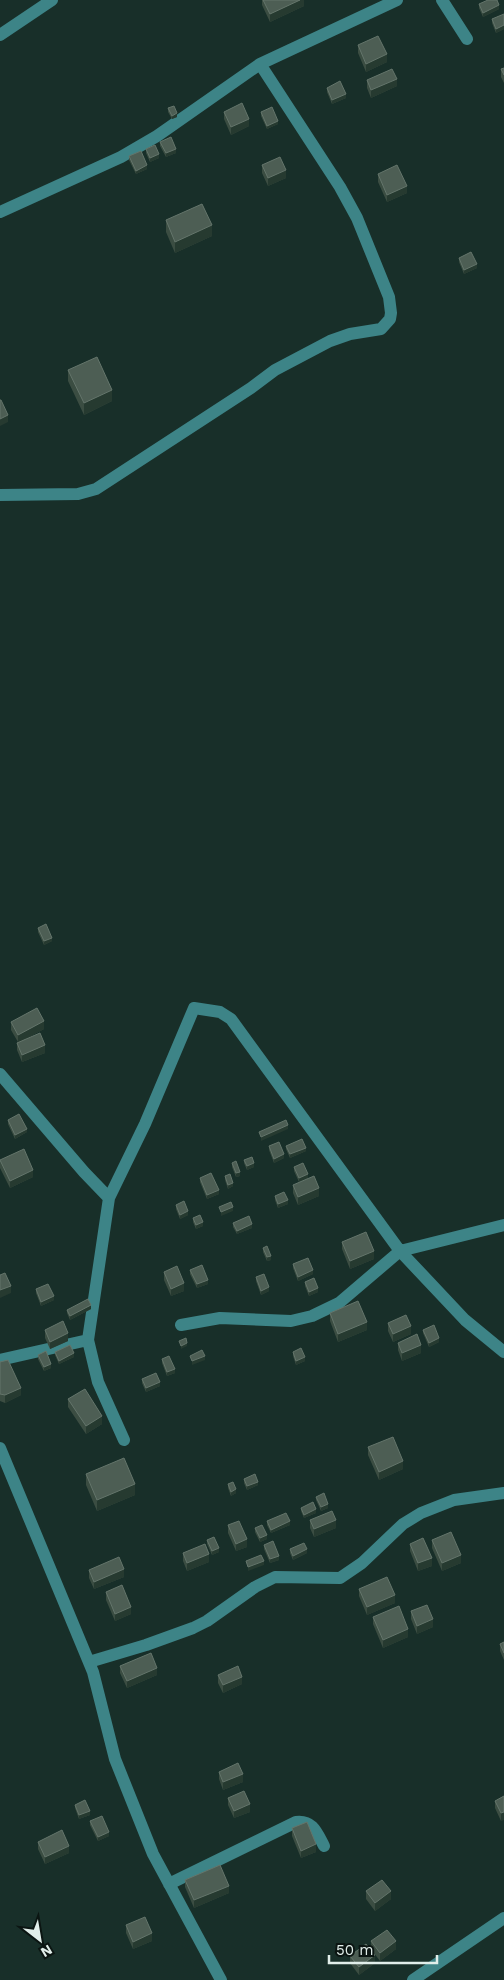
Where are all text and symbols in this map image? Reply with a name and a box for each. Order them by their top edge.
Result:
north arrow [15,1915,65,1965]
scale bar [329,1932,436,1964]
text: 50 m [336,1941,373,1959]
text: N [38,1942,55,1961]

